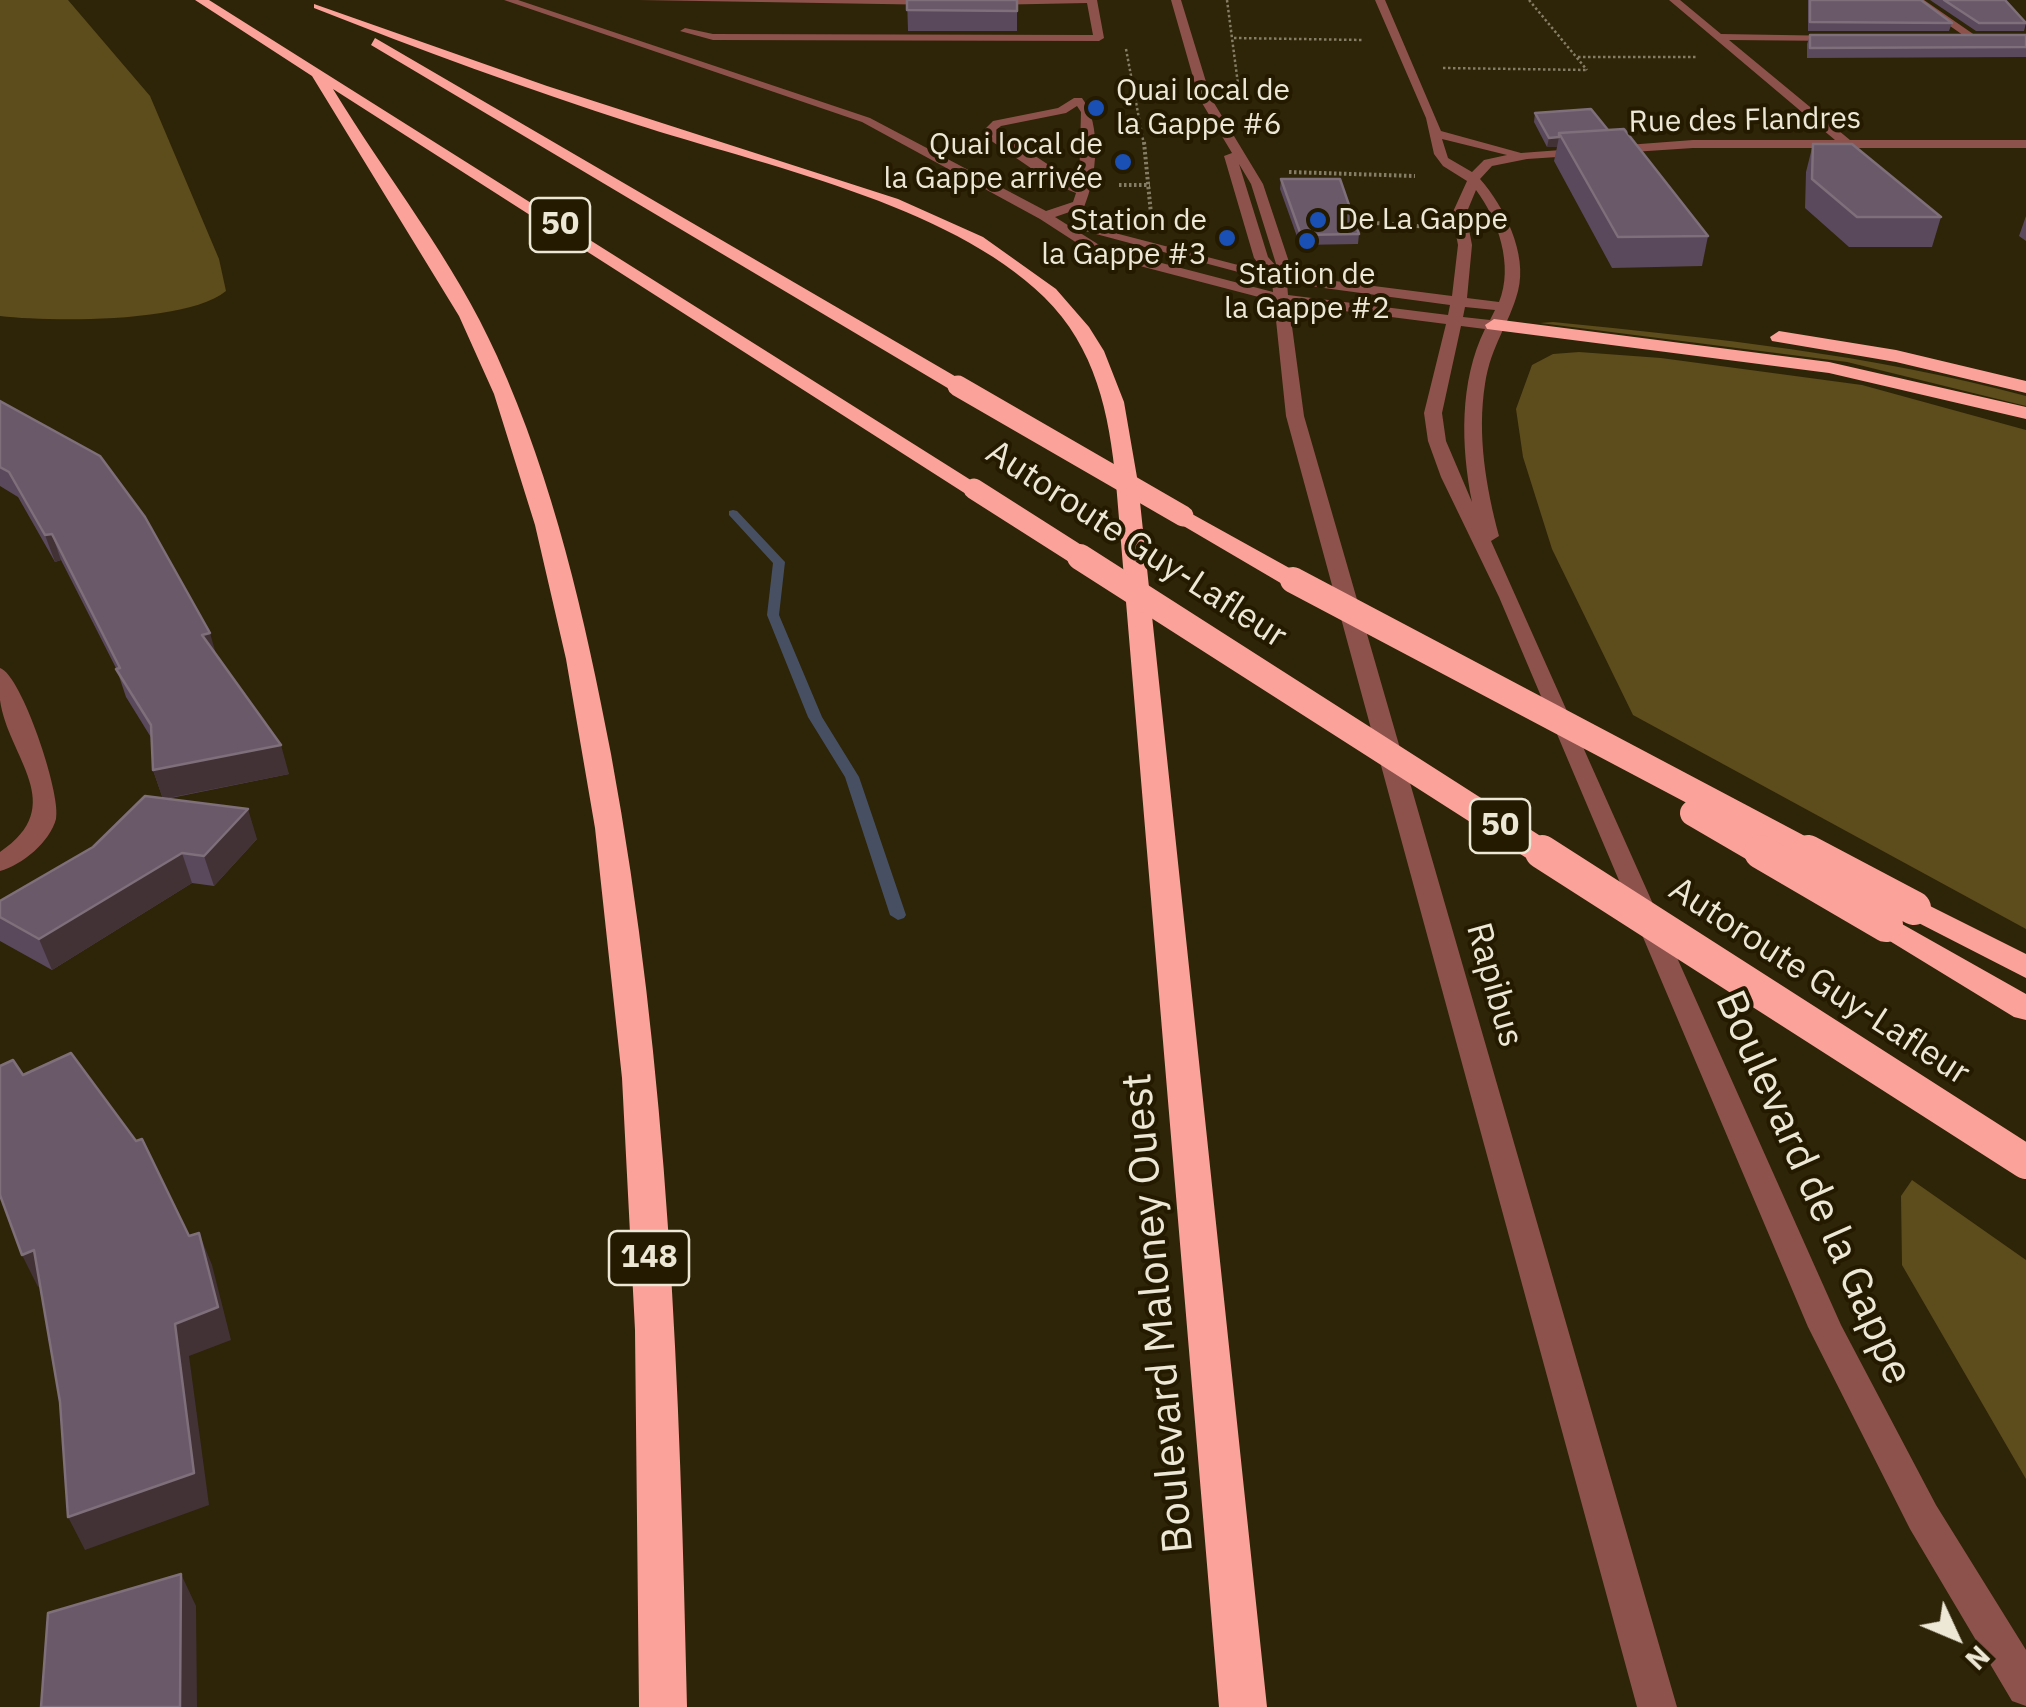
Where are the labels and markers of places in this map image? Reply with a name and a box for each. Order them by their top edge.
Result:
place label: Quai local de la Gappe #6 [1116,73,1290,144]
marker: Quai local de la Gappe #6 [1085,97,1107,119]
place label: Quai local de la Gappe arrivée [884,127,1103,198]
marker: Quai local de la Gappe arrivée [1112,151,1134,173]
place label: De La Gappe [1338,202,1508,238]
place label: Station de la Gappe #3 [1041,203,1207,274]
marker: De La Gappe [1307,209,1329,231]
marker: Station de la Gappe #3 [1216,227,1238,249]
marker: Station de la Gappe #2 [1296,230,1318,252]
place label: Station de la Gappe #2 [1224,257,1390,328]

